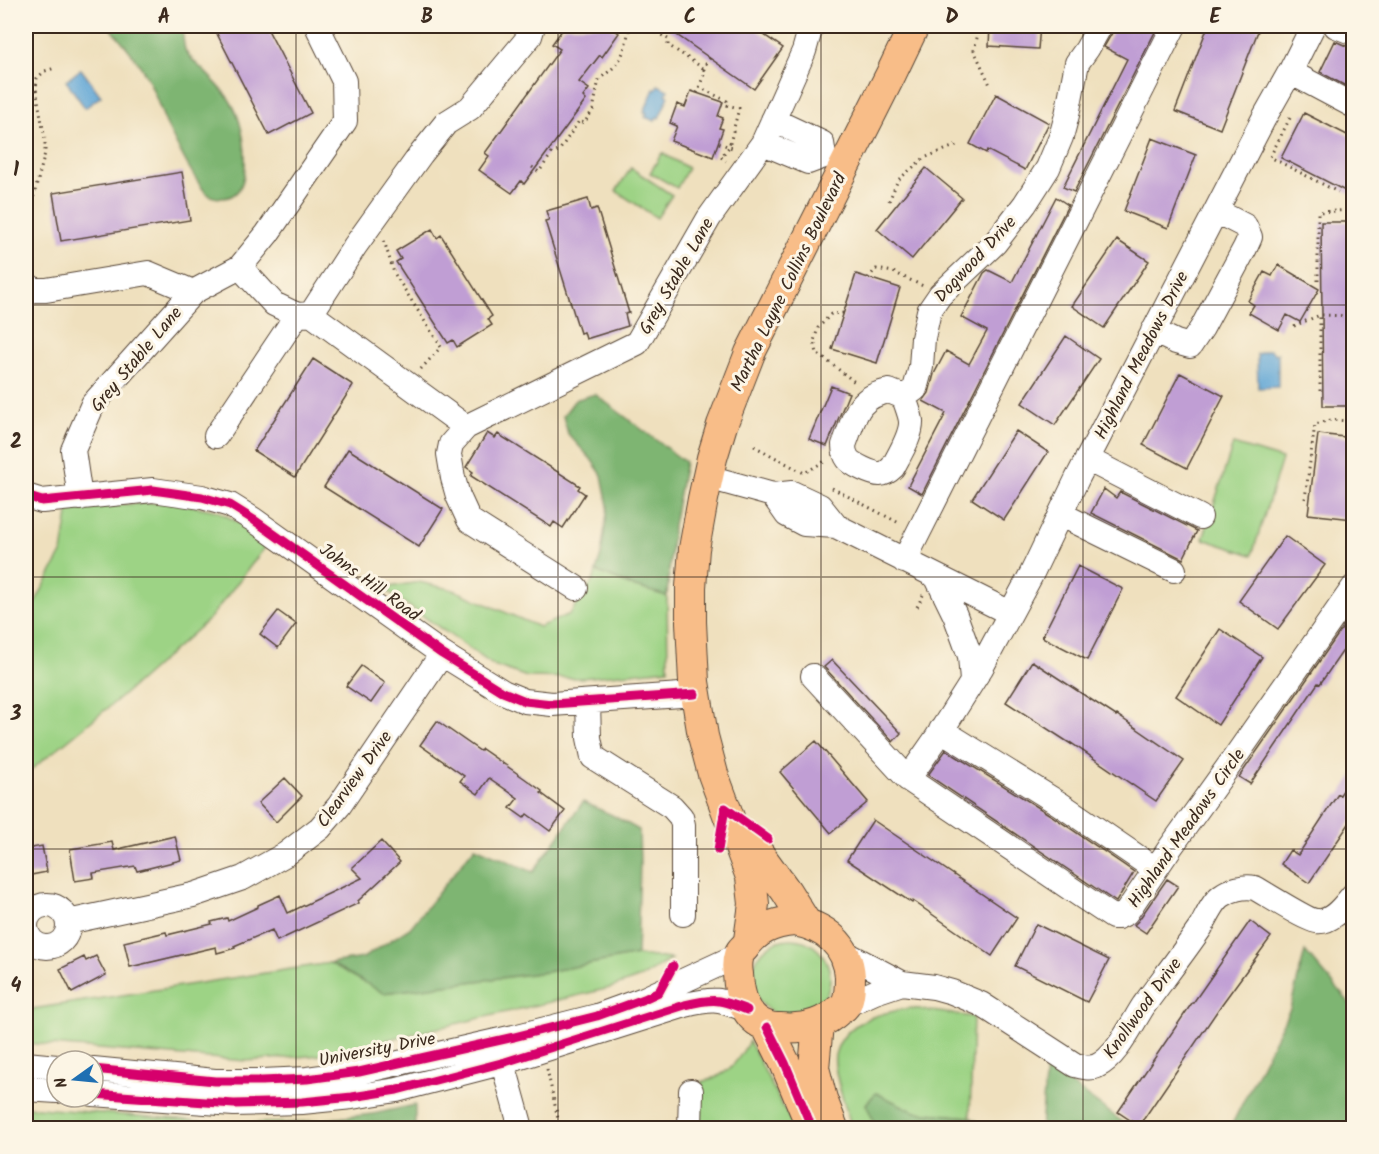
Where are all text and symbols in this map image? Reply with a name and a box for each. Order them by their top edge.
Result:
text: A [158,2,170,34]
text: B [421,2,433,34]
text: C [684,2,696,34]
text: D [945,2,959,34]
text: E [1209,2,1221,34]
text: 1 [13,155,19,187]
street label: Martha Layne Collins Boulevard [724,167,856,397]
street label: Dogwood Drive [928,210,1024,310]
street label: Grey Stable Lane [632,213,723,341]
street label: Highland Meadows Drive [1087,266,1197,445]
street label: Grey Stable Lane [84,301,190,419]
text: 2 [10,427,22,459]
street label: Johns Hill Road [312,536,427,631]
text: 3 [10,699,22,731]
street label: Clearview Drive [310,725,401,835]
street label: Highland Meadows Circle [1121,743,1253,915]
street label: Knollwood Drive [1096,952,1190,1066]
text: 4 [11,971,22,1003]
street label: University Drive [316,1025,438,1076]
north arrow [45,1049,105,1109]
text: N [49,1074,75,1091]

